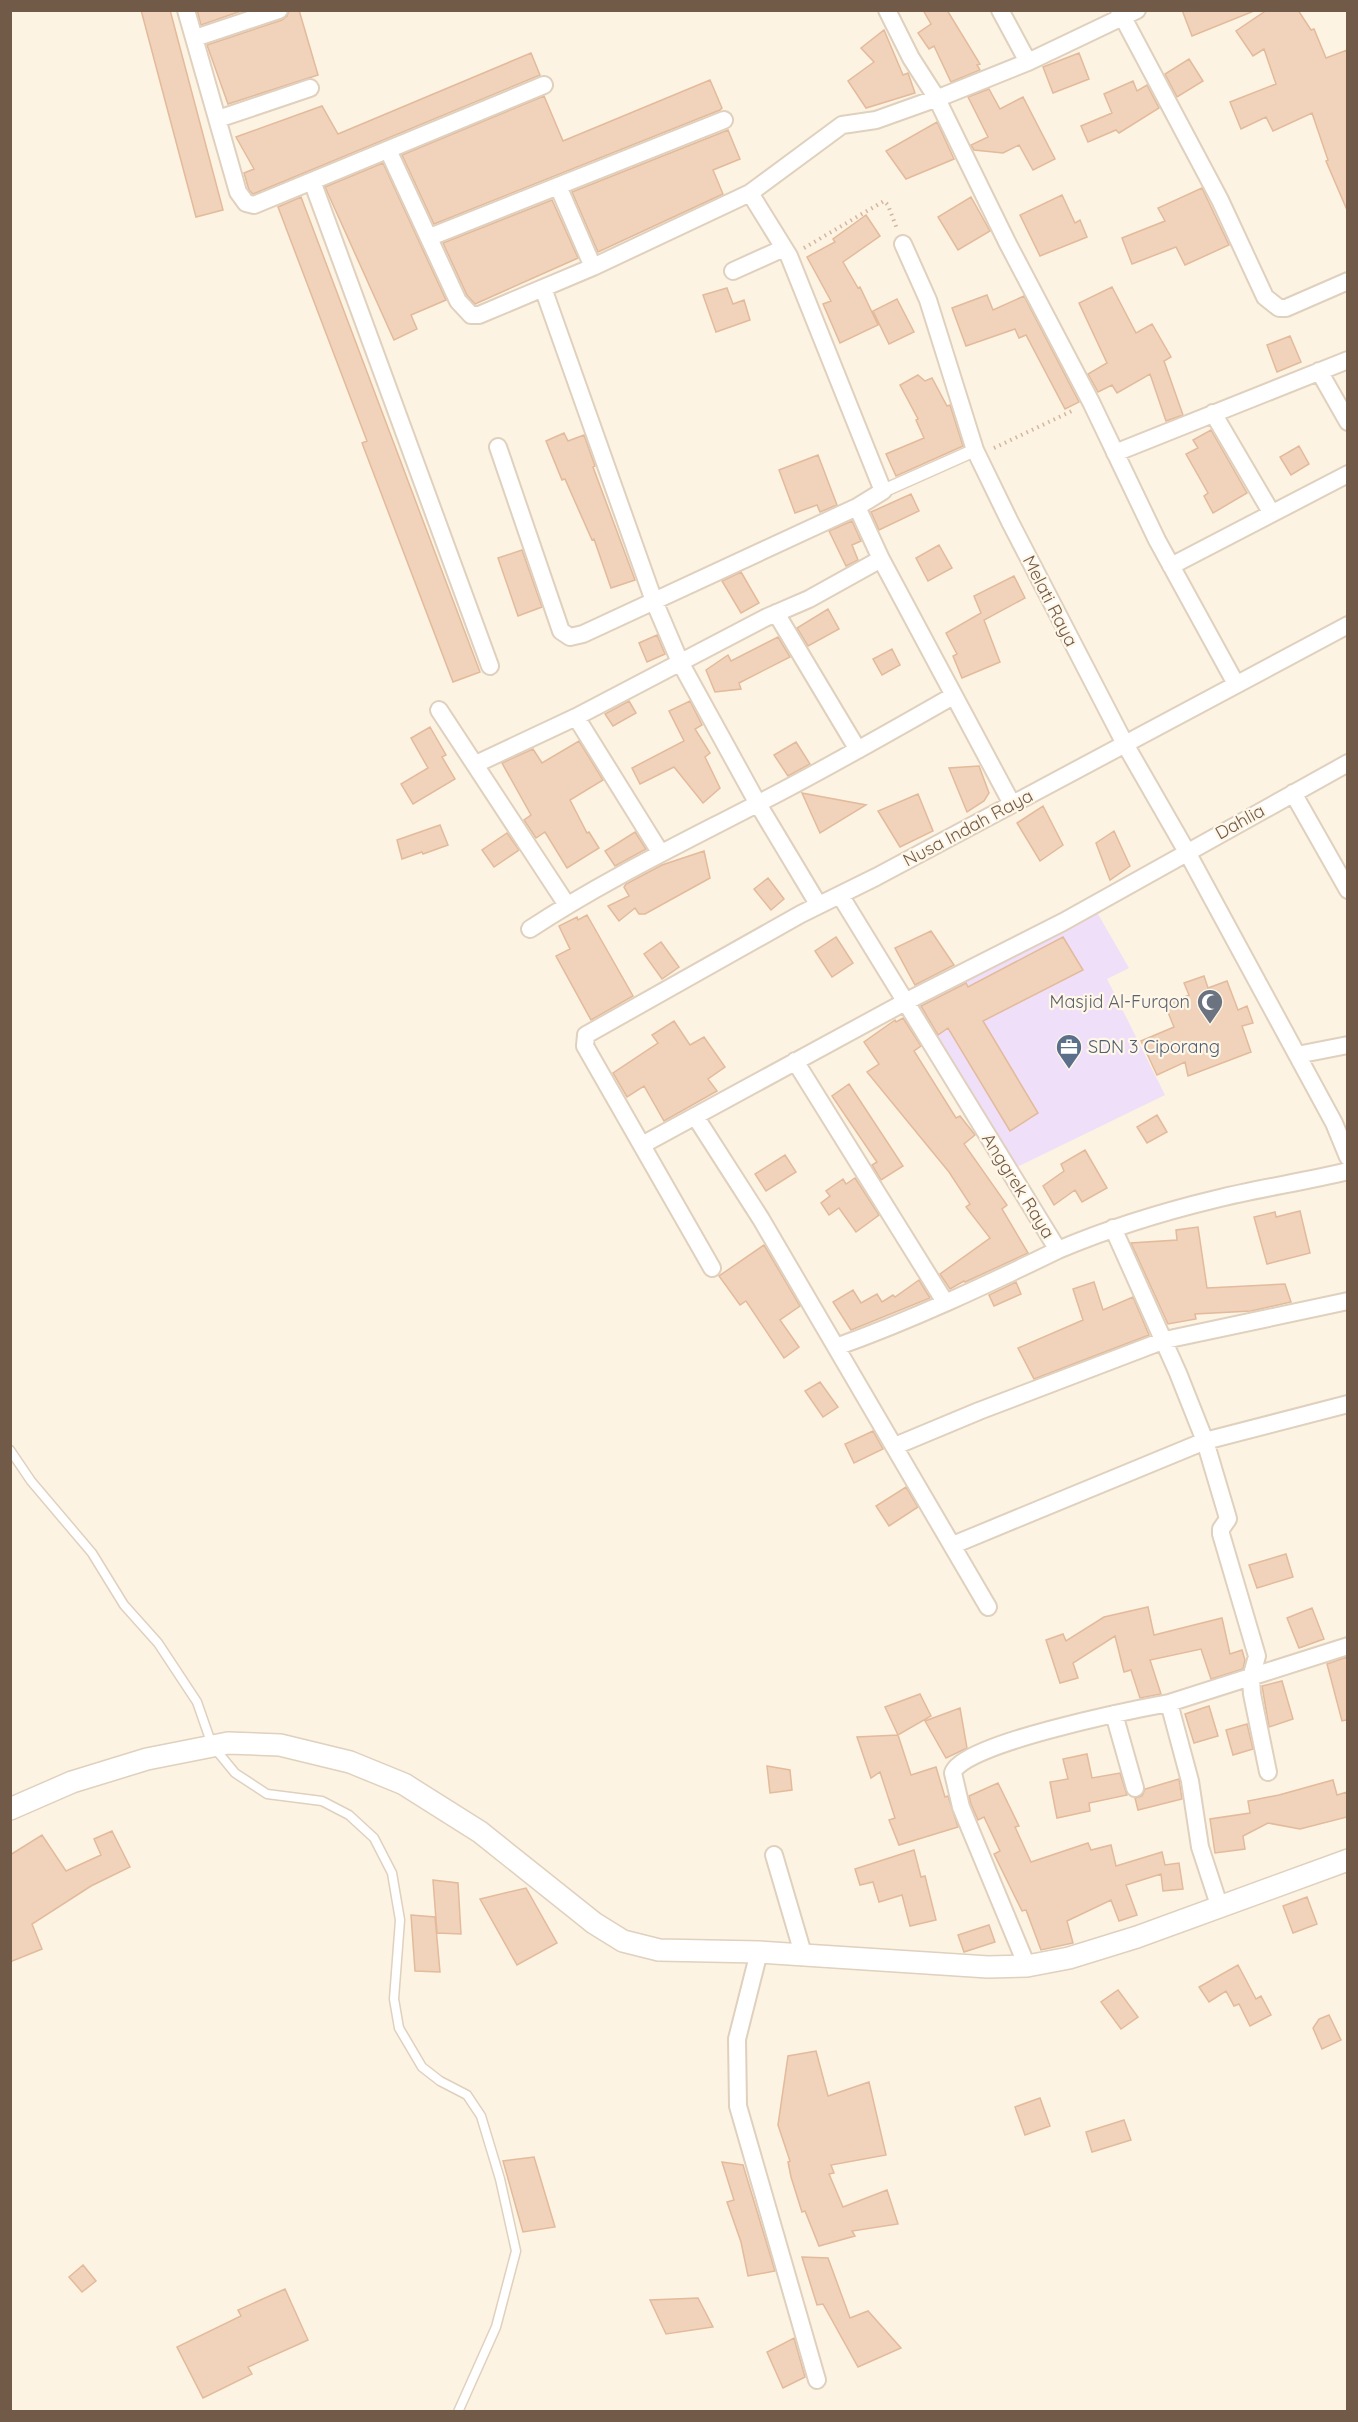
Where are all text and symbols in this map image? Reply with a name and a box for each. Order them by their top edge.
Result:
street label: Melati Raya [1018,551,1083,650]
street label: Nusa Indah Raya [899,784,1037,871]
street label: Dahlia [1211,799,1269,844]
mosque icon: Masjid Al-Furqon [1195,987,1225,1025]
place label: Masjid Al-Furqon [1050,990,1190,1013]
office icon: SDN 3 Ciporang [1054,1032,1084,1070]
place label: SDN 3 Ciporang [1088,1035,1220,1058]
street label: Anggrek Raya [977,1129,1060,1243]

